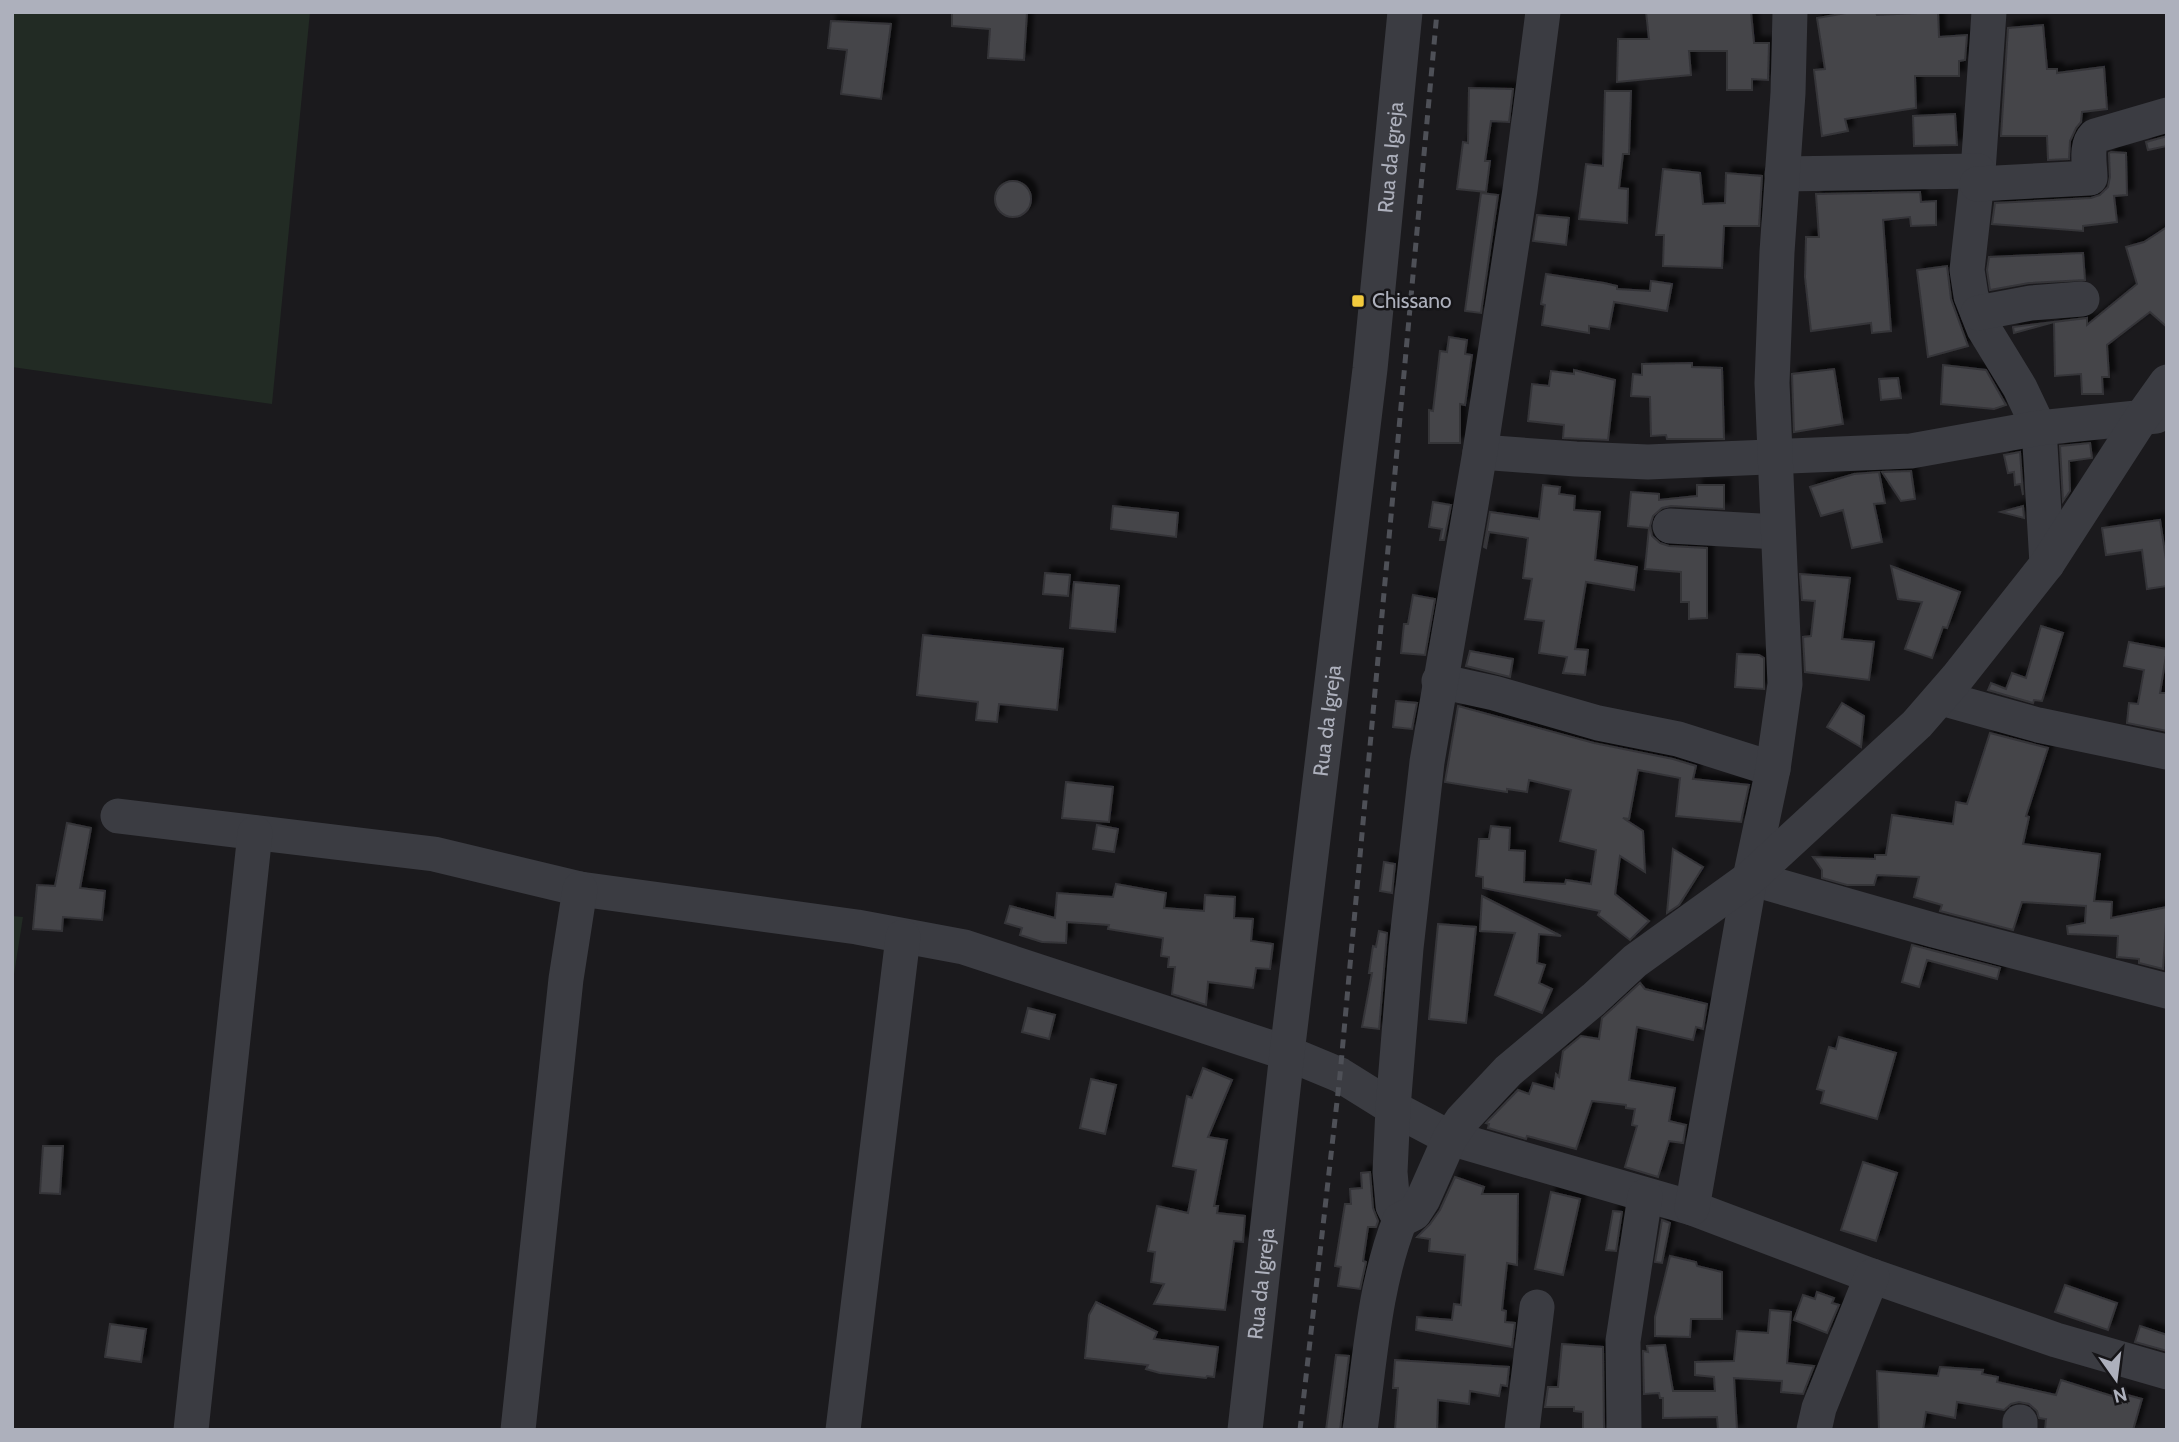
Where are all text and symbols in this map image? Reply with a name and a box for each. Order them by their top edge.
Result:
street label: Rua da Igreja [1372,100,1408,214]
place label: Chissano [1372,288,1452,313]
marker: Chissano [1350,293,1366,309]
street label: Rua da Igreja [1308,664,1346,778]
street label: Rua da Igreja [1242,1227,1279,1341]
north arrow [2081,1344,2151,1414]
text: N [2111,1382,2129,1408]

